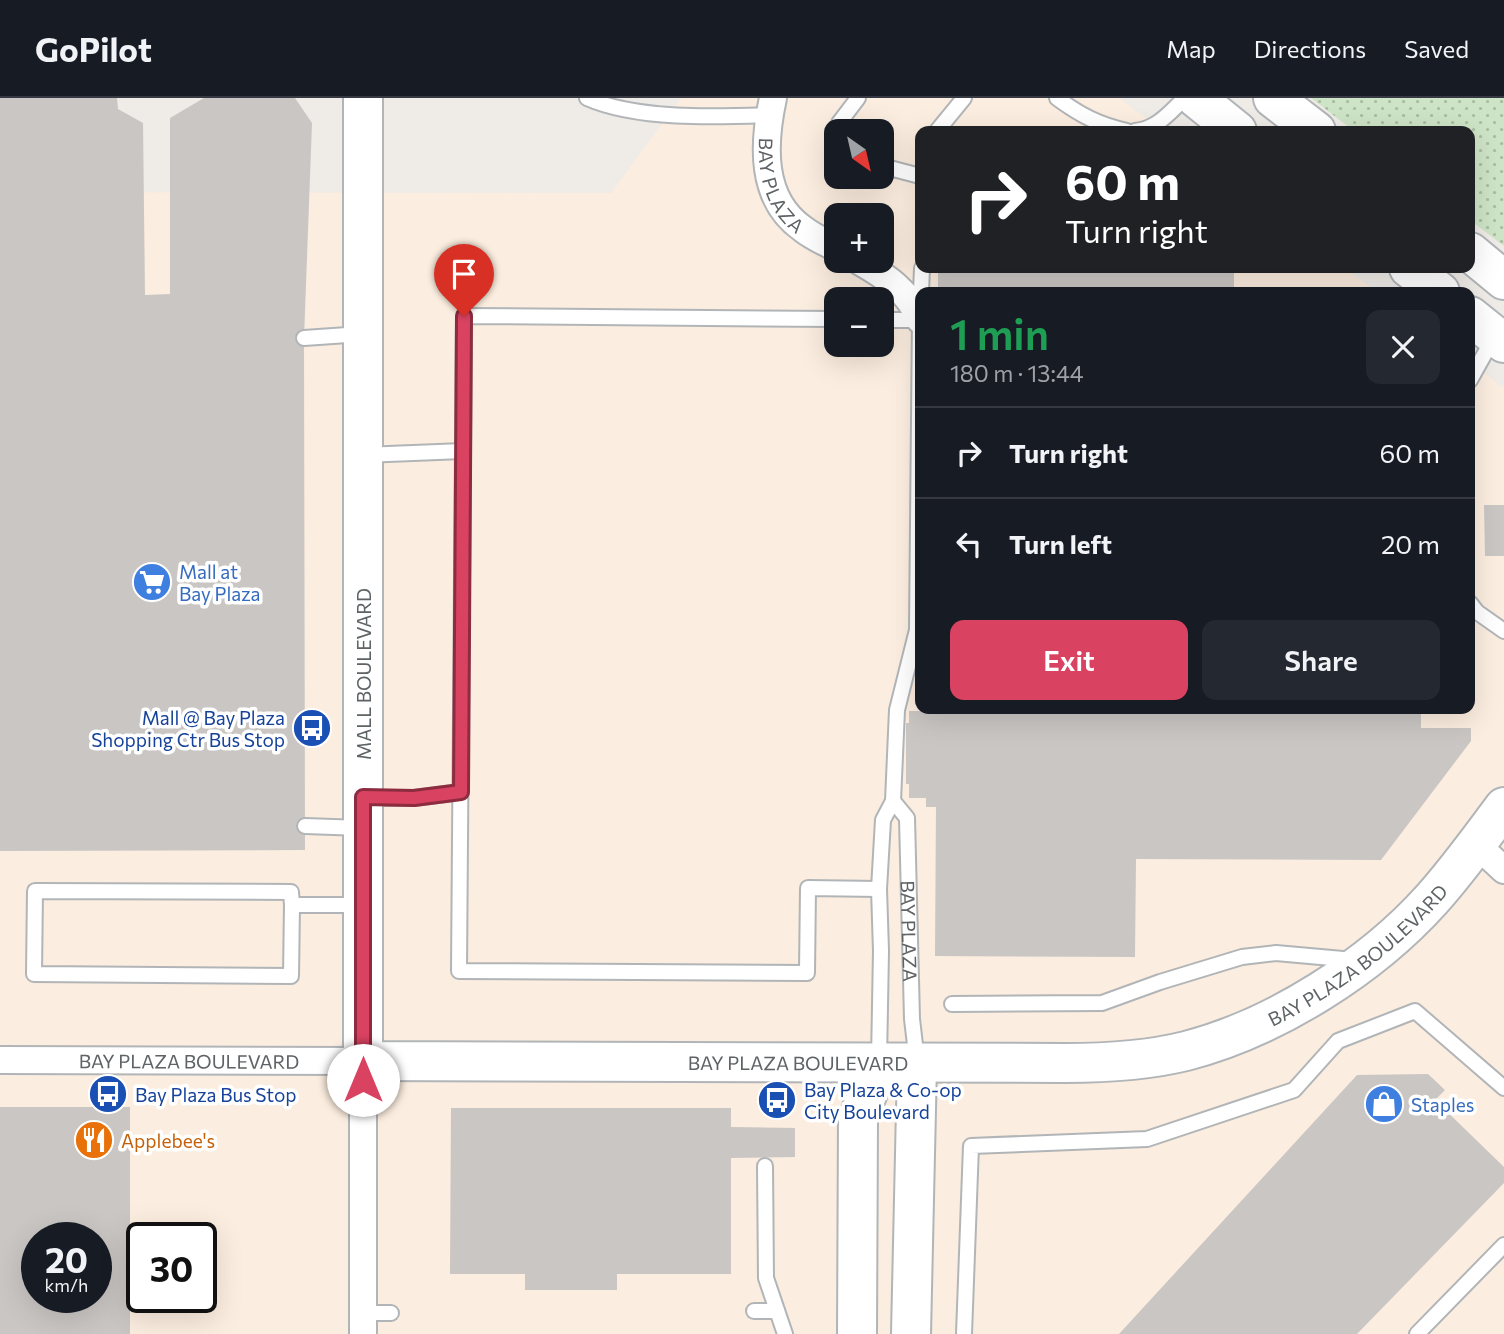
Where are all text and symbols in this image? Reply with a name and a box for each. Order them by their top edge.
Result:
text: GoPilot [35,28,152,69]
text: Map [1166,34,1216,63]
text: Directions [1254,34,1366,63]
text: Saved [1404,34,1469,63]
north arrow [824,119,894,189]
map controls [824,119,894,357]
street label: BAY PLAZA [755,137,809,237]
text: 60 m [1065,150,1180,210]
icon: right [950,154,1041,245]
button: + [824,203,894,273]
text: Turn right [1065,210,1208,250]
pin [434,244,494,316]
icon: arrive [445,255,483,293]
button: − [824,287,894,357]
text: 1 min [950,307,1049,359]
button: close [1366,310,1440,384]
text: 180 m · 13:44 [950,359,1084,387]
icon: right [950,434,988,472]
text: Turn right [1009,437,1128,468]
text: 60 m [1380,437,1440,468]
icon: left [950,525,988,563]
text: Turn left [1009,528,1112,559]
text: 20 m [1381,528,1440,559]
place label: Mall at Bay Plaza [179,560,261,605]
supermarket icon: Mall at Bay Plaza [131,561,173,603]
street label: MALL BOULEVARD [352,588,375,760]
button: Exit [950,620,1188,700]
button: Share [1202,620,1440,700]
place label: Mall @ Bay Plaza Shopping Ctr Bus Stop [91,706,285,751]
bus stop icon: Mall @ Bay Plaza Shopping Ctr Bus Stop [291,707,333,749]
street label: BAY PLAZA BOULEVARD [1264,879,1452,1030]
street label: BAY PLAZA [897,880,923,982]
position arrow [326,1043,400,1117]
street label: BAY PLAZA BOULEVARD [79,1049,299,1072]
street label: BAY PLAZA BOULEVARD [688,1050,908,1074]
bus stop icon: Bay Plaza Bus Stop [87,1073,129,1115]
place label: Bay Plaza & Co-op City Boulevard [804,1078,962,1123]
bus stop icon: Bay Plaza & Co-op City Boulevard [756,1079,798,1121]
place label: Bay Plaza Bus Stop [135,1083,297,1106]
shop icon: Staples [1363,1083,1405,1125]
place label: Staples [1411,1093,1474,1116]
restaurant icon: Applebee's [73,1119,115,1161]
place label: Applebee's [121,1129,215,1152]
speed limit sign: 30 [126,1222,217,1313]
text: 20 [45,1237,88,1280]
text: km/h [45,1274,88,1296]

